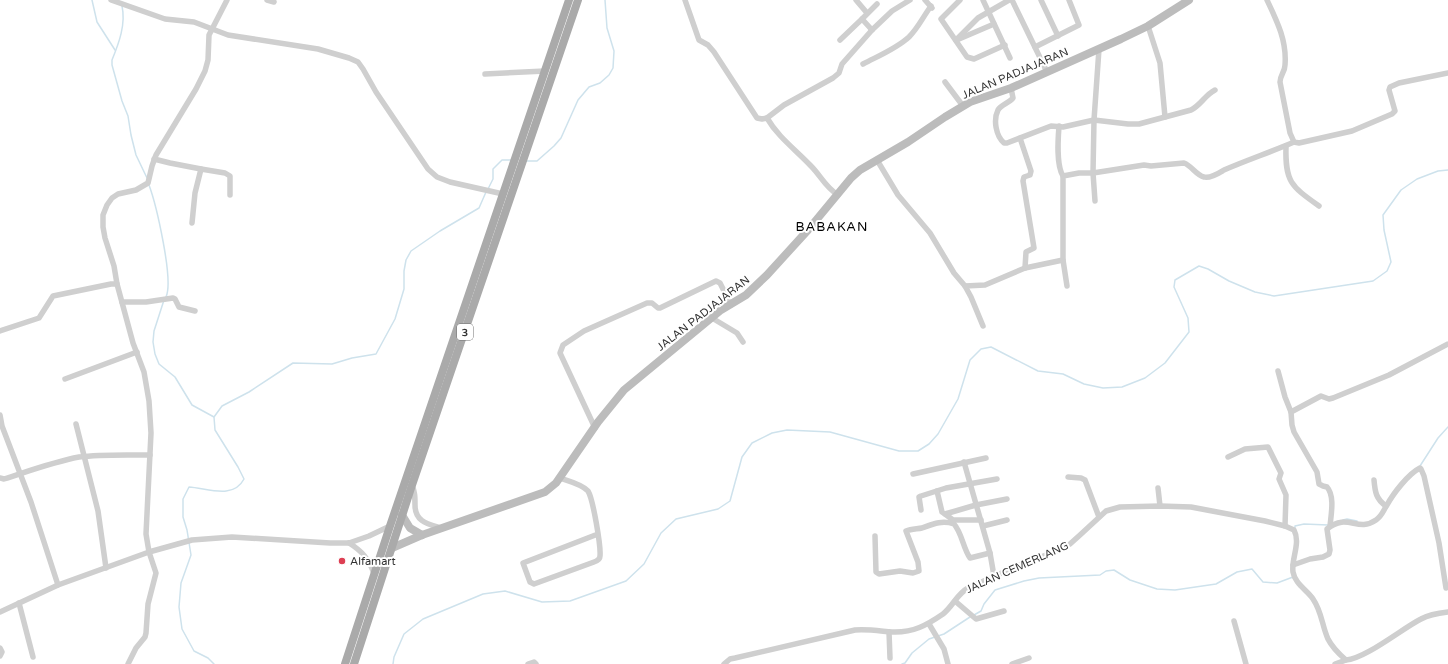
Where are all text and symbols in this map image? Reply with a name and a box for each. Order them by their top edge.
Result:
street label: JALAN PADJAJARAN [960,45,1070,102]
district label: BABAKAN [795,219,869,235]
street label: JALAN PADJAJARAN [654,273,752,354]
road number: 3 [457,324,473,340]
street label: JALAN CEMERLANG [964,539,1071,596]
place label: Alfamart [350,555,396,568]
marker: Alfamart [337,556,347,566]

